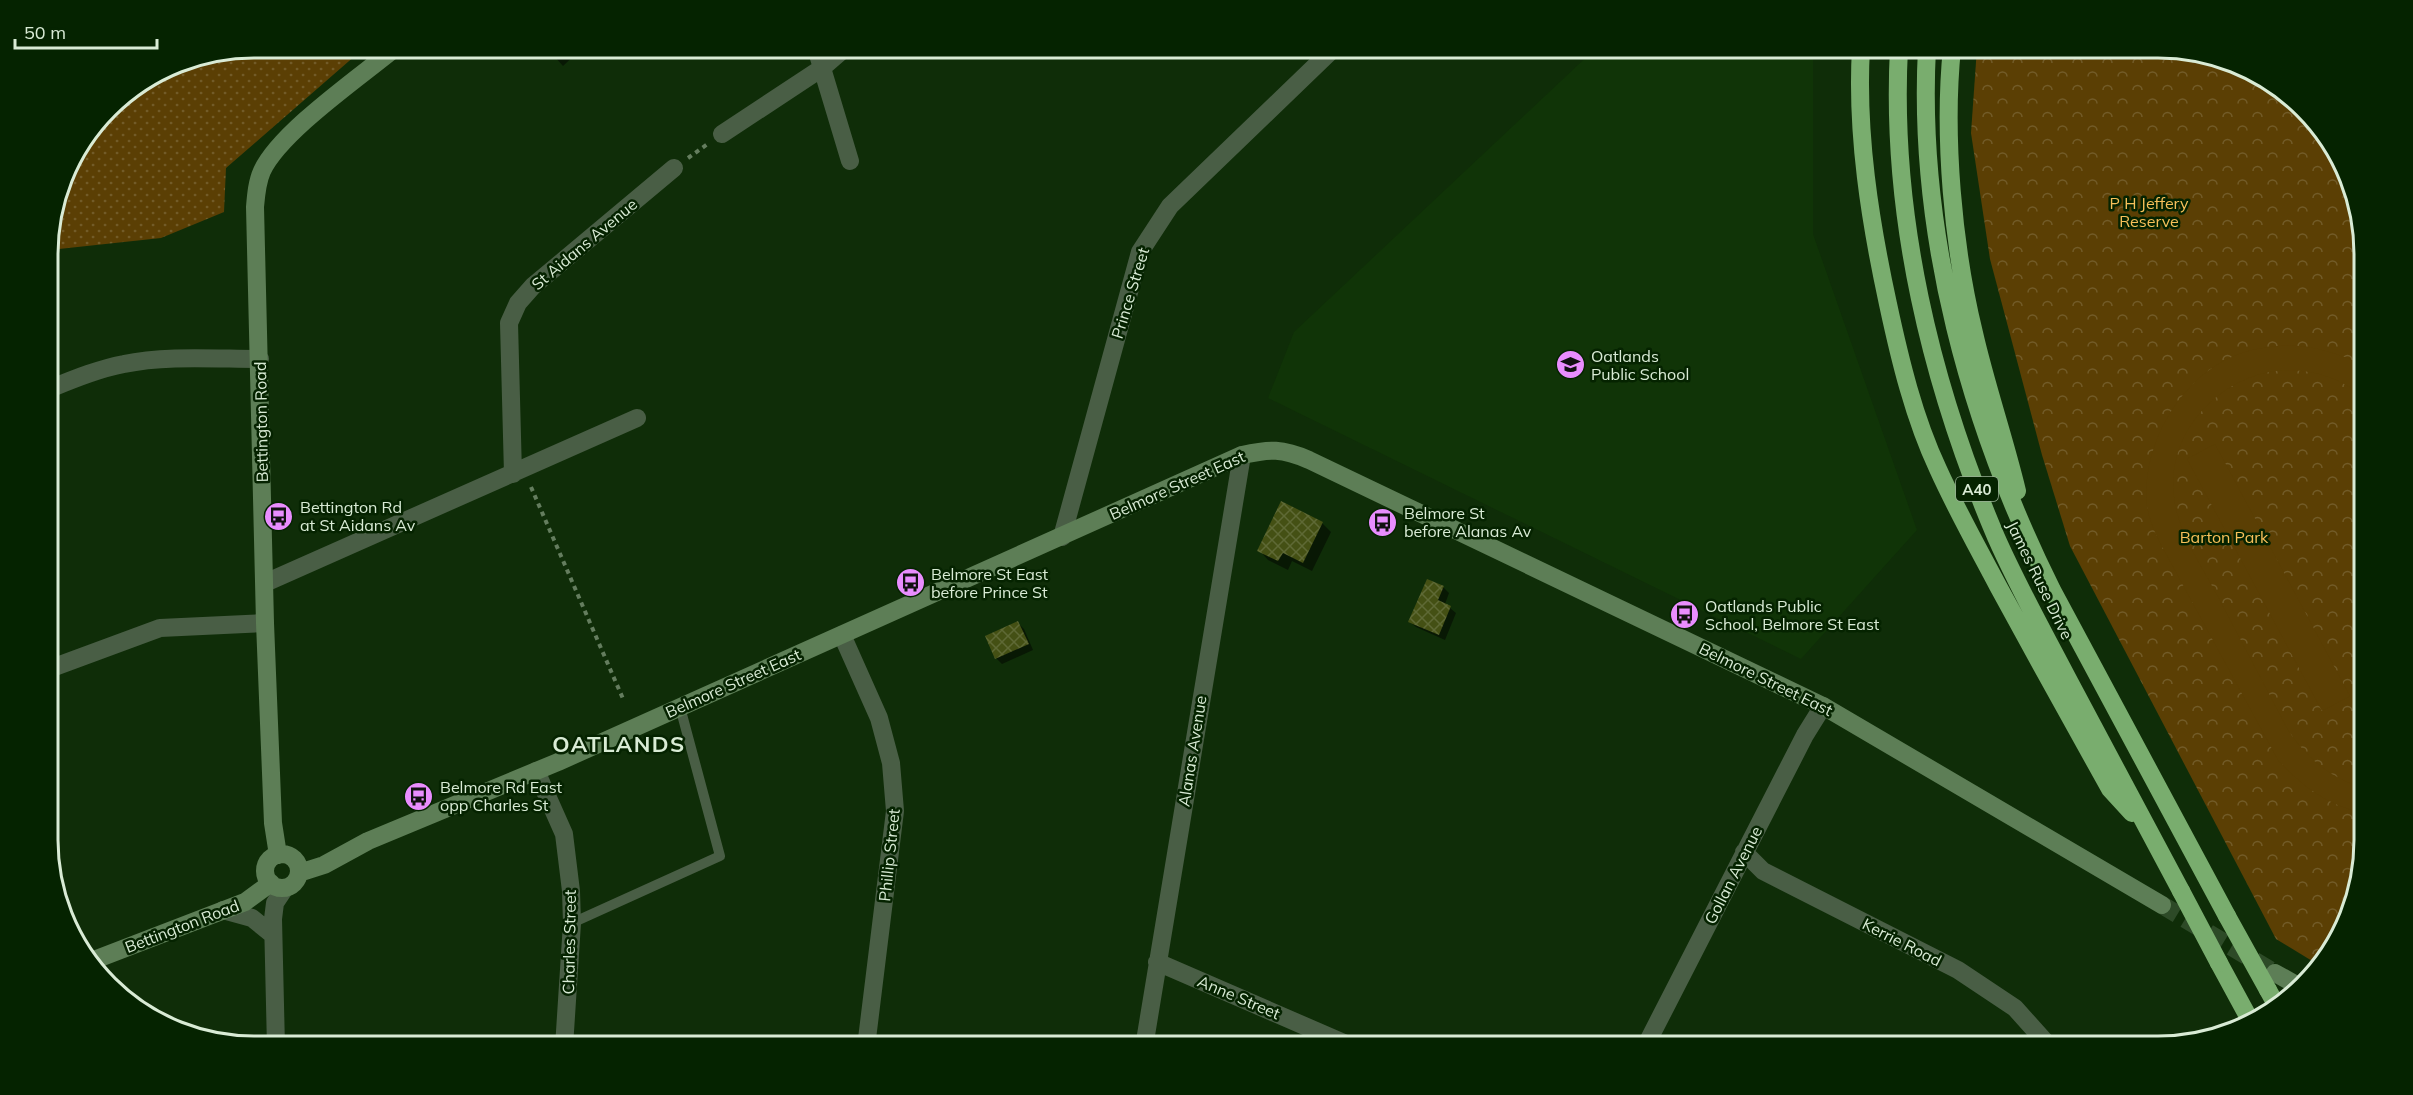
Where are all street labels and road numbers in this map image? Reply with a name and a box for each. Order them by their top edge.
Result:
street label: St Aidans Avenue [527,194,641,294]
street label: Prince Street [1107,245,1153,341]
street label: Bettington Road [250,361,272,483]
street label: Belmore Street East [1106,446,1248,524]
road number: A40 [1956,477,1998,501]
street label: James Ruse Drive [2003,517,2077,643]
street label: Belmore Street East [1696,638,1836,720]
street label: Belmore Street East [662,644,804,722]
street label: Alanas Avenue [1173,694,1211,808]
street label: Phillip Street [874,807,904,902]
street label: Gollan Avenue [1700,823,1766,927]
street label: Charles Street [558,889,580,994]
street label: Bettington Road [122,895,242,957]
street label: Kerrie Road [1859,914,1945,970]
street label: Anne Street [1195,971,1284,1023]

